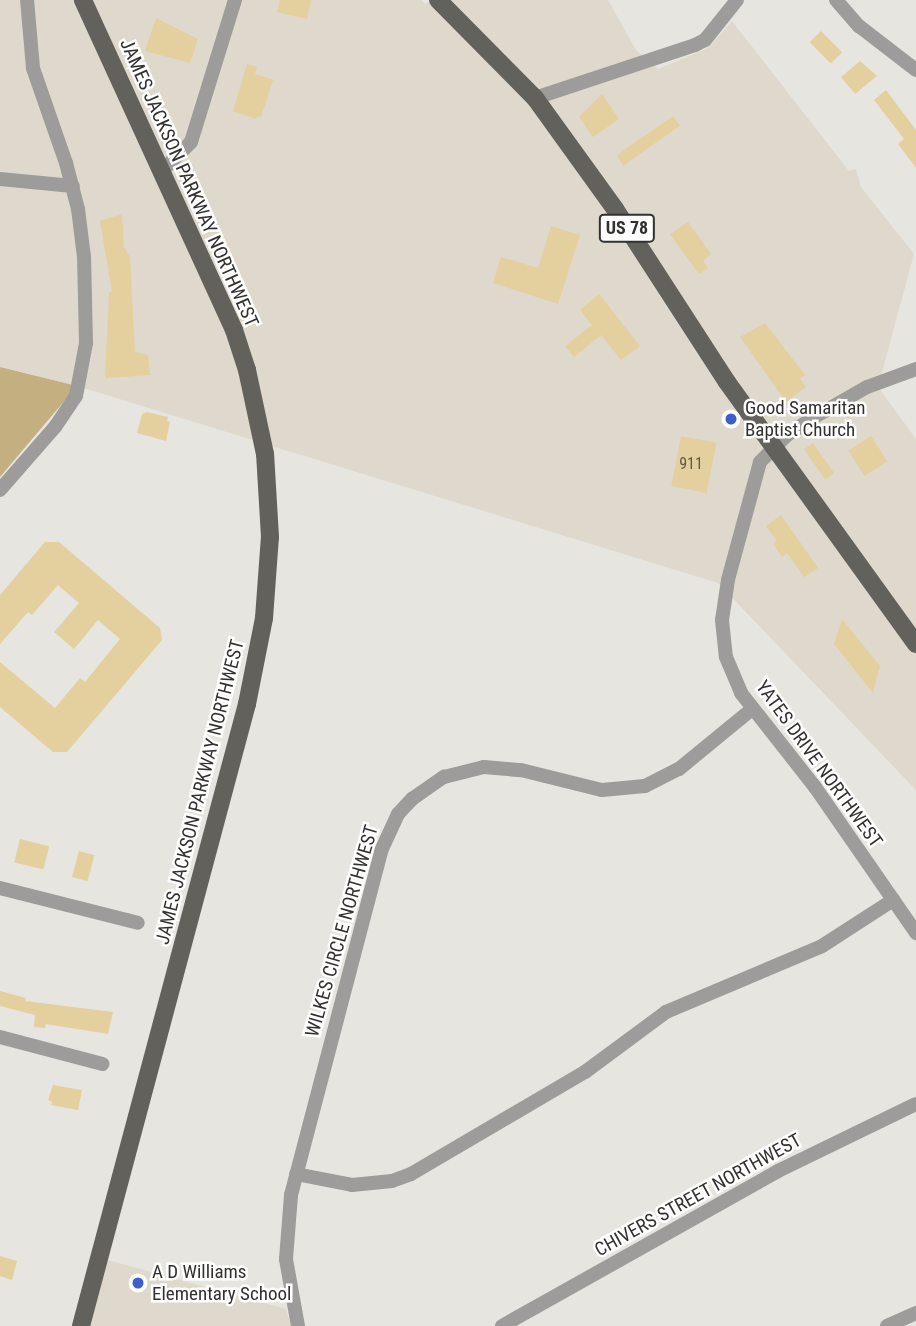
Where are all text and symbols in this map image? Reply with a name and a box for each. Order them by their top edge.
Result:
street label: JAMES JACKSON PARKWAY NORTHWEST [115,35,263,331]
road number: US 78 [597,213,657,242]
place label: Good Samaritan Baptist Church [745,397,866,441]
marker: Good Samaritan Baptist Church [723,411,739,427]
house number: 911 [679,454,703,474]
street label: JAMES JACKSON PARKWAY NORTHWEST [151,637,249,947]
street label: YATES DRIVE NORTHWEST [751,676,887,852]
street label: WILKES CIRCLE NORTHWEST [301,822,383,1040]
street label: CHIVERS STREET NORTHWEST [591,1129,805,1261]
place label: A D Williams Elementary School [152,1261,291,1305]
marker: A D Williams Elementary School [130,1275,146,1291]

